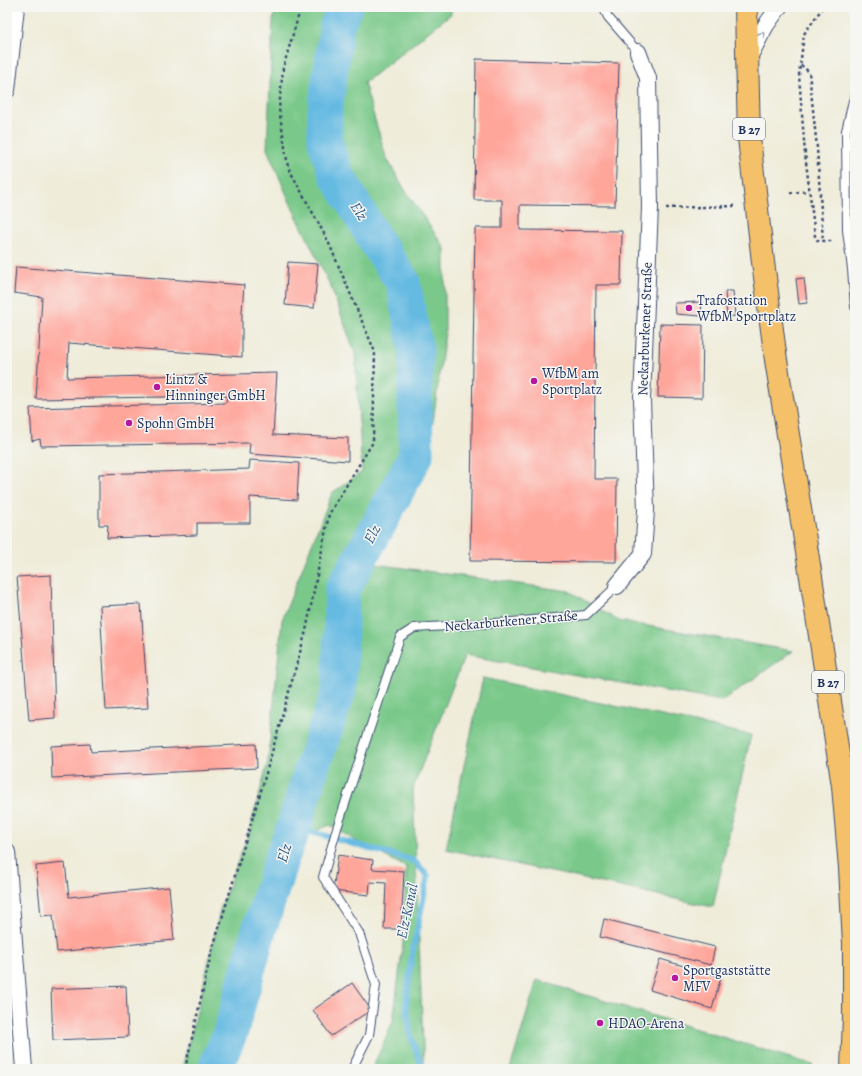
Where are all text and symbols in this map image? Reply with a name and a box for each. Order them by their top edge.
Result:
one-way arrow [757,31,764,38]
road number: B 27 [733,118,765,140]
water label: Elz [346,198,372,224]
street label: Neckarburkener Straße [633,262,657,396]
place label: Trafostation WfbM Sportplatz [696,291,796,326]
marker: Trafostation WfbM Sportplatz [684,303,694,313]
place label: WfbM am Sportplatz [541,364,602,399]
place label: Lintz & Hinninger GmbH [165,370,266,405]
marker: WfbM am Sportplatz [529,376,539,386]
marker: Lintz & Hinninger GmbH [152,382,162,392]
place label: Spohn GmbH [137,414,215,433]
marker: Spohn GmbH [124,418,134,428]
water label: Elz [359,521,385,547]
street label: Neckarburkener Straße [443,606,579,636]
road number: B 27 [812,671,844,693]
water label: Elz [272,841,296,865]
water label: Elz-Kanal [391,881,423,940]
place label: Sportgaststätte MFV [683,961,771,996]
marker: Sportgaststätte MFV [670,973,680,983]
place label: HDAO-Arena [608,1014,685,1033]
marker: HDAO-Arena [595,1018,605,1028]

